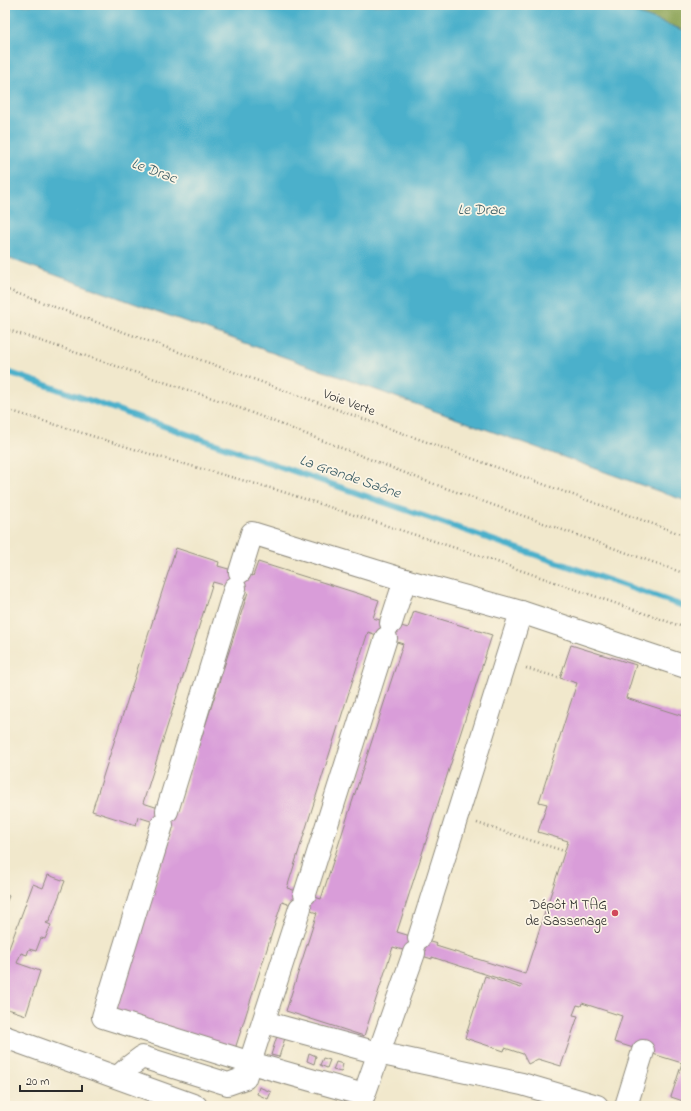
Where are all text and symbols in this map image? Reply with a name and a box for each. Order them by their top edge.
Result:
water label: Le Drac [128,153,181,190]
water label: Le Drac [458,199,506,221]
street label: Voie Verte [319,384,379,422]
water label: La Grande Saône [297,449,405,505]
place label: Dépôt M TAG de Sassenage [525,895,608,933]
marker: Dépôt M TAG de Sassenage [610,908,620,918]
scale bar [20,1067,82,1093]
text: 20 m [26,1073,49,1091]

